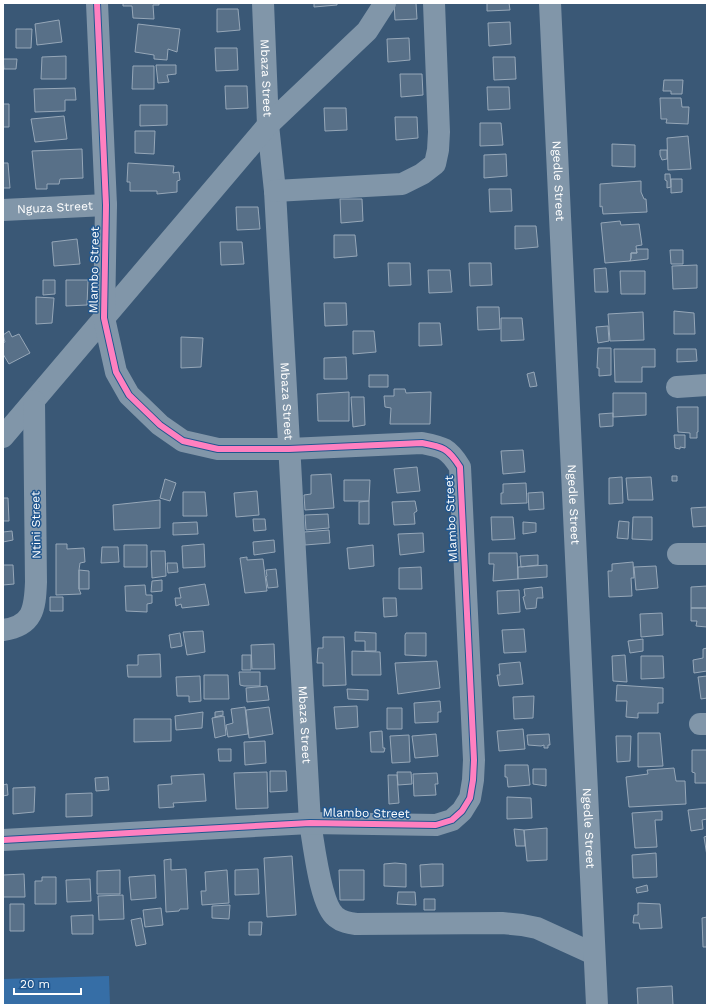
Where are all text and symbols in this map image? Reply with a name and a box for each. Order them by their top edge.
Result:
street label: Mbaza Street [257,39,275,117]
street label: Ngedle Street [549,140,567,221]
street label: Nguza Street [17,199,93,216]
street label: Mlambo Street [86,226,102,314]
street label: Mbaza Street [278,362,296,440]
street label: Ngedle Street [565,464,582,545]
street label: Mlambo Street [442,475,460,563]
street label: Ntini Street [28,491,44,559]
street label: Mbaza Street [295,686,314,764]
street label: Ngedle Street [580,788,598,869]
street label: Mlambo Street [322,805,410,821]
scale bar [14,970,81,996]
text: 20 m [20,977,50,991]

